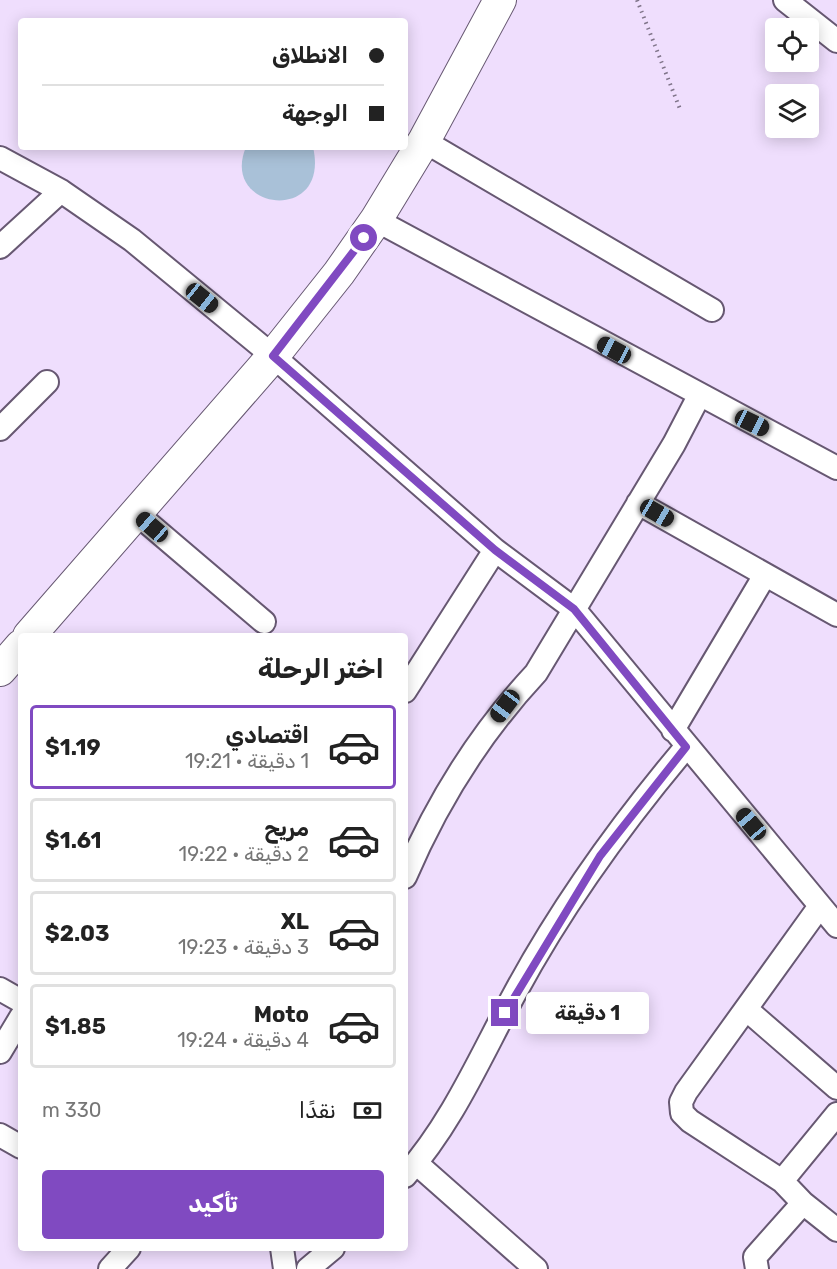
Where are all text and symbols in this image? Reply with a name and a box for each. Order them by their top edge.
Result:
map controls [765,18,819,138]
button: locate [765,18,819,72]
text: الانطلاق [272,42,348,69]
button: layers [765,84,819,138]
text: الوجهة [282,100,348,127]
route start [350,224,377,251]
car [182,280,222,316]
car [594,334,634,366]
car [732,407,772,439]
car [637,496,677,530]
car [133,508,171,546]
text: اختر الرحلة [258,653,384,685]
car [487,686,523,726]
icon: car [327,720,381,774]
text: اقتصادي [226,722,309,749]
text: $1.19 [45,734,101,761]
text: 1 دقيقة · 19:21 [185,749,309,773]
car [733,804,769,844]
icon: car [327,813,381,867]
text: مريح [264,815,309,842]
text: $1.61 [45,827,102,854]
text: 2 دقيقة · 19:22 [179,842,309,866]
icon: car [327,906,381,960]
text: XL [281,908,309,935]
text: $2.03 [45,920,110,947]
text: 3 دقيقة · 19:23 [178,935,309,959]
callout: 1 دقيقة [526,992,649,1034]
icon: car [327,999,381,1053]
route end [491,999,518,1026]
text: Moto [254,1001,309,1028]
text: 1 دقيقة [555,1001,620,1025]
text: $1.85 [45,1013,106,1040]
text: 4 دقيقة · 19:24 [177,1028,309,1052]
icon: cash [351,1094,384,1127]
text: نقدًا [299,1097,336,1124]
text: 330 m [42,1098,101,1122]
button: تأكيد [42,1170,384,1239]

